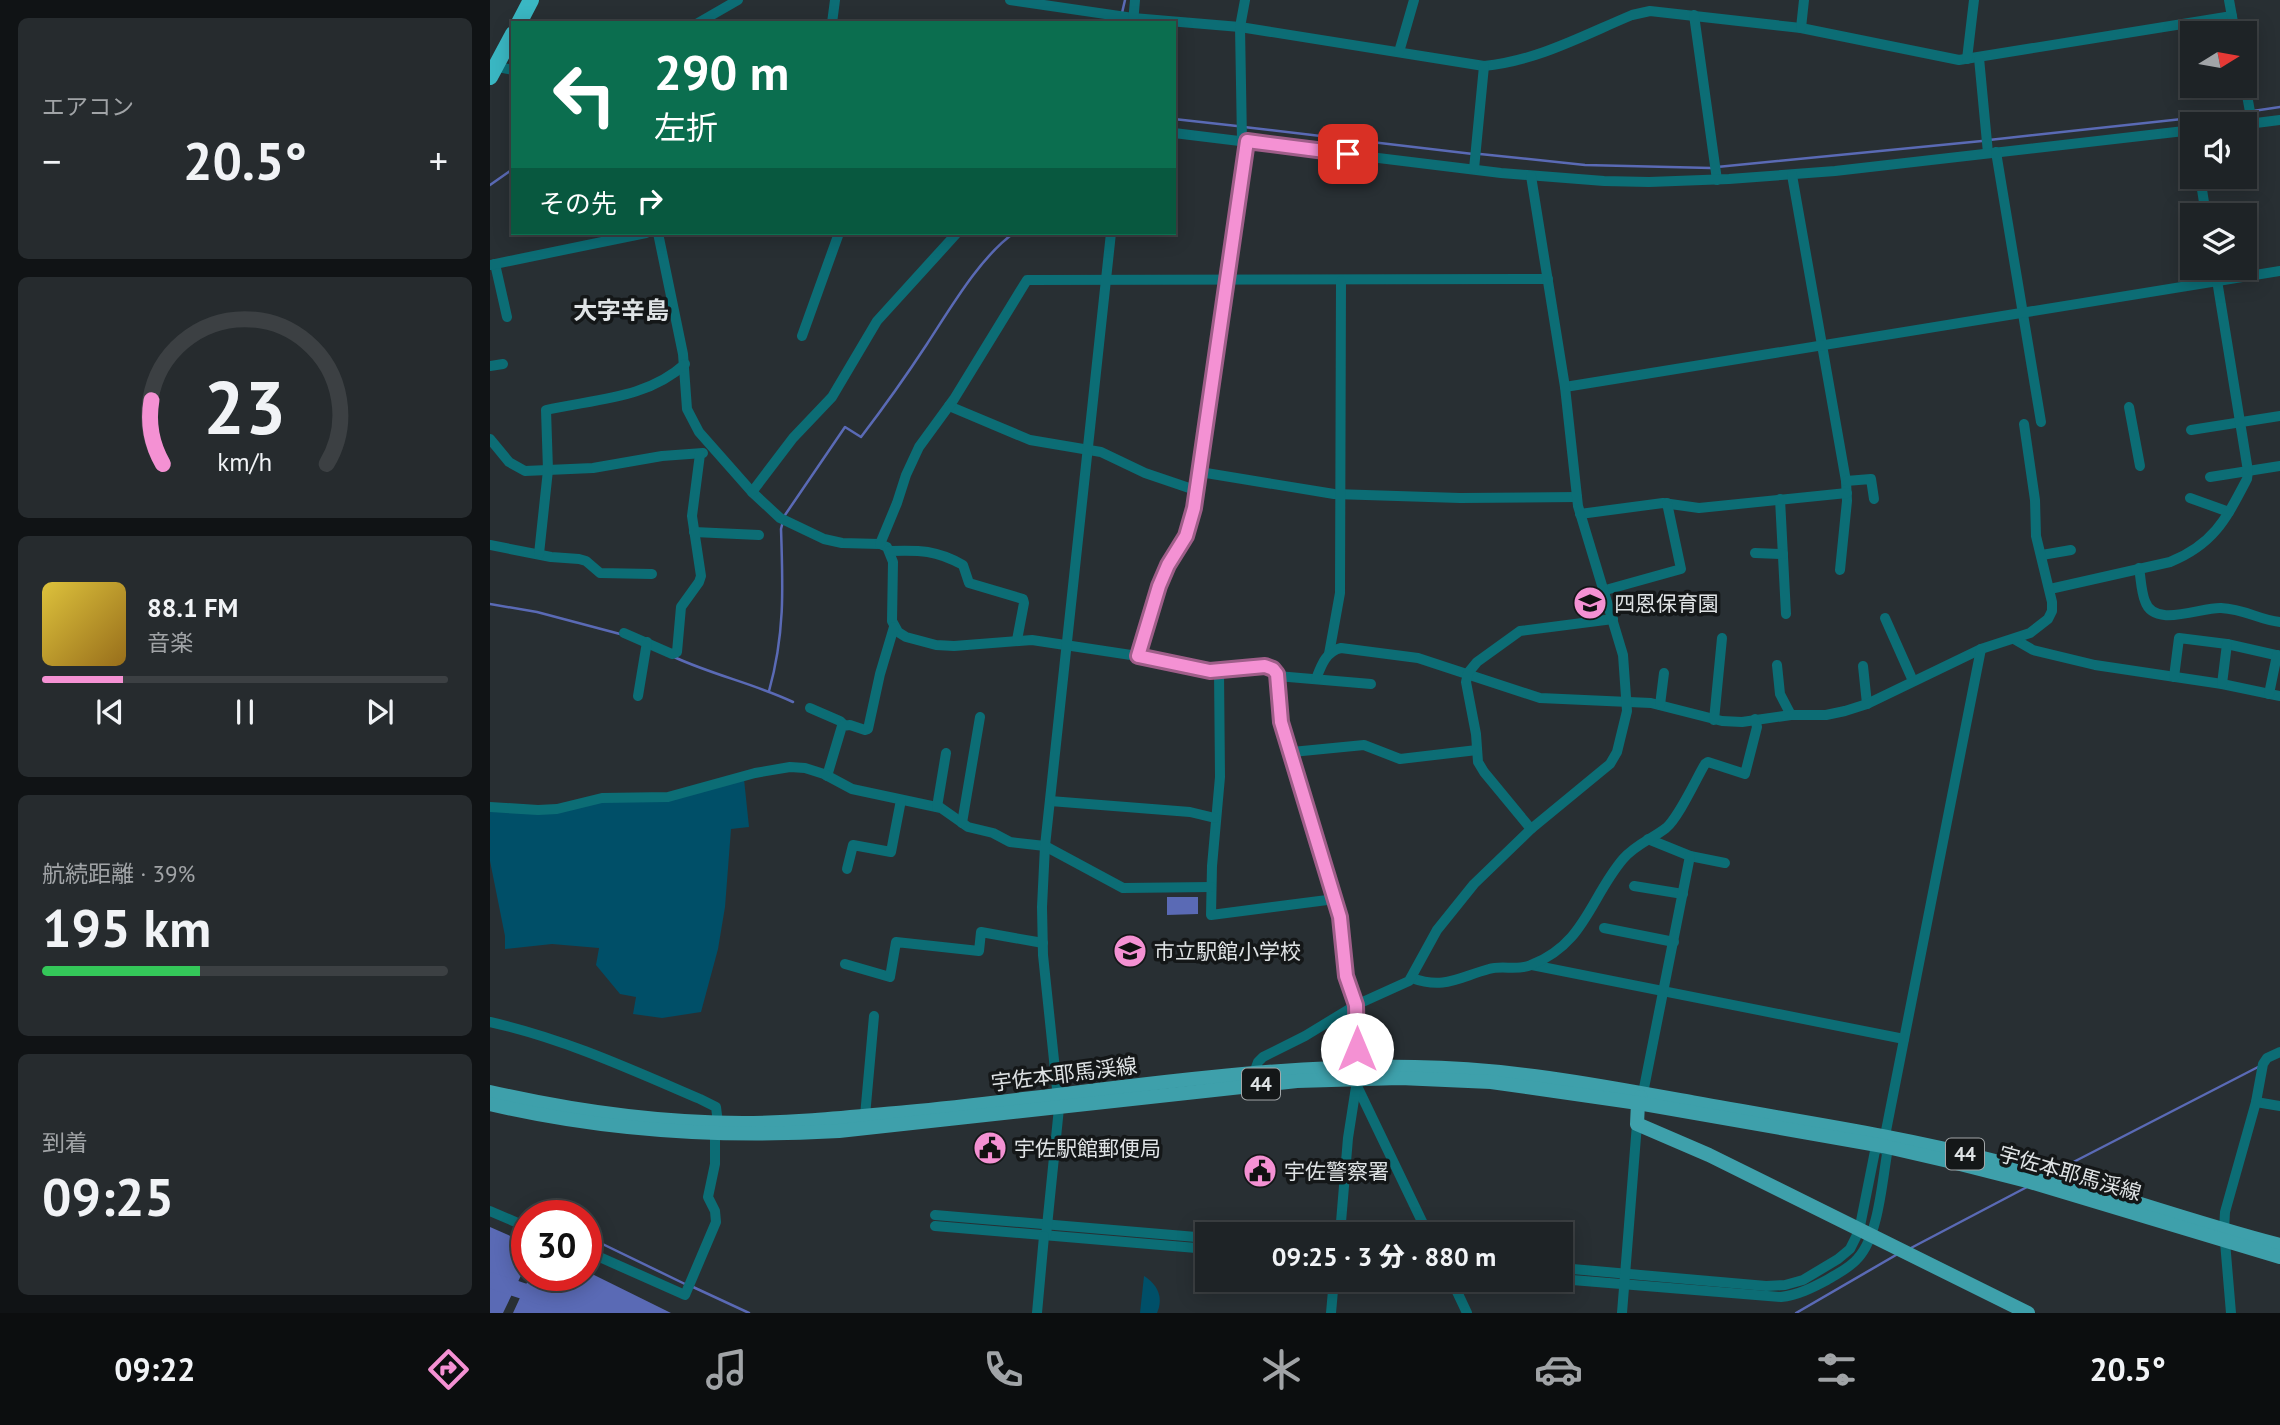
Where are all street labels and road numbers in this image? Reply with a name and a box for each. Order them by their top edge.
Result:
street label: 宇佐本耶馬渓線 [989,1052,1139,1096]
road number: 44 [1242,1068,1280,1100]
road number: 44 [1946,1138,1984,1170]
street label: 宇佐本耶馬渓線 [1996,1140,2144,1206]

